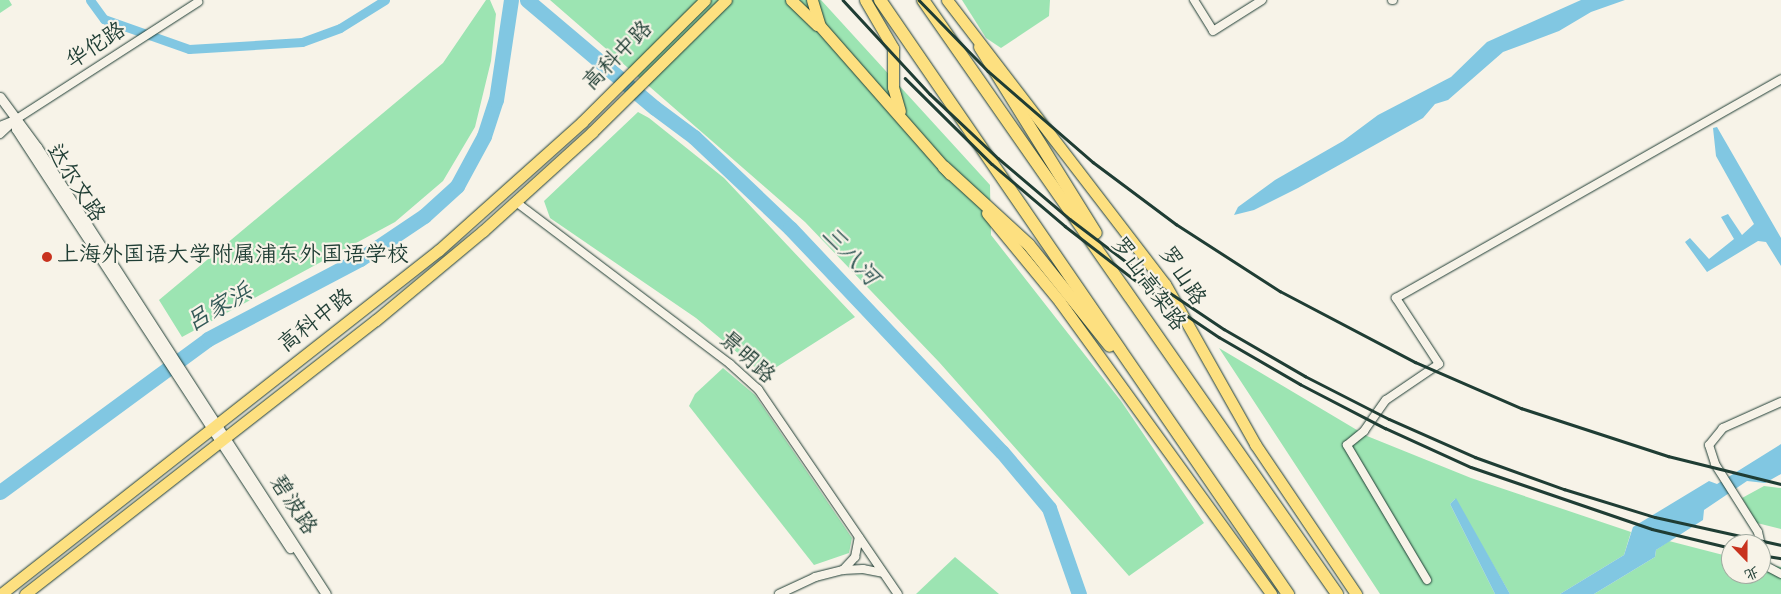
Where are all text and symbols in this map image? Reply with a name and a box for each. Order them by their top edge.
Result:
street label: 高科中路 [579,17,659,97]
street label: 华佗路 [62,18,132,76]
street label: 达尔文路 [39,140,109,228]
water label: 三八河 [814,221,884,293]
street label: 罗山高架路 [1104,233,1190,337]
street label: 罗山路 [1152,242,1210,312]
place label: 上海外国语大学附属浦东外国语学校 [57,244,409,270]
marker: 上海外国语大学附属浦东外国语学校 [41,251,53,263]
water label: 吕家浜 [182,279,258,339]
street label: 高科中路 [274,285,360,359]
street label: 景明路 [713,327,779,391]
street label: 碧波路 [263,471,321,541]
north arrow [1721,534,1771,584]
text: 北 [1741,560,1762,585]

